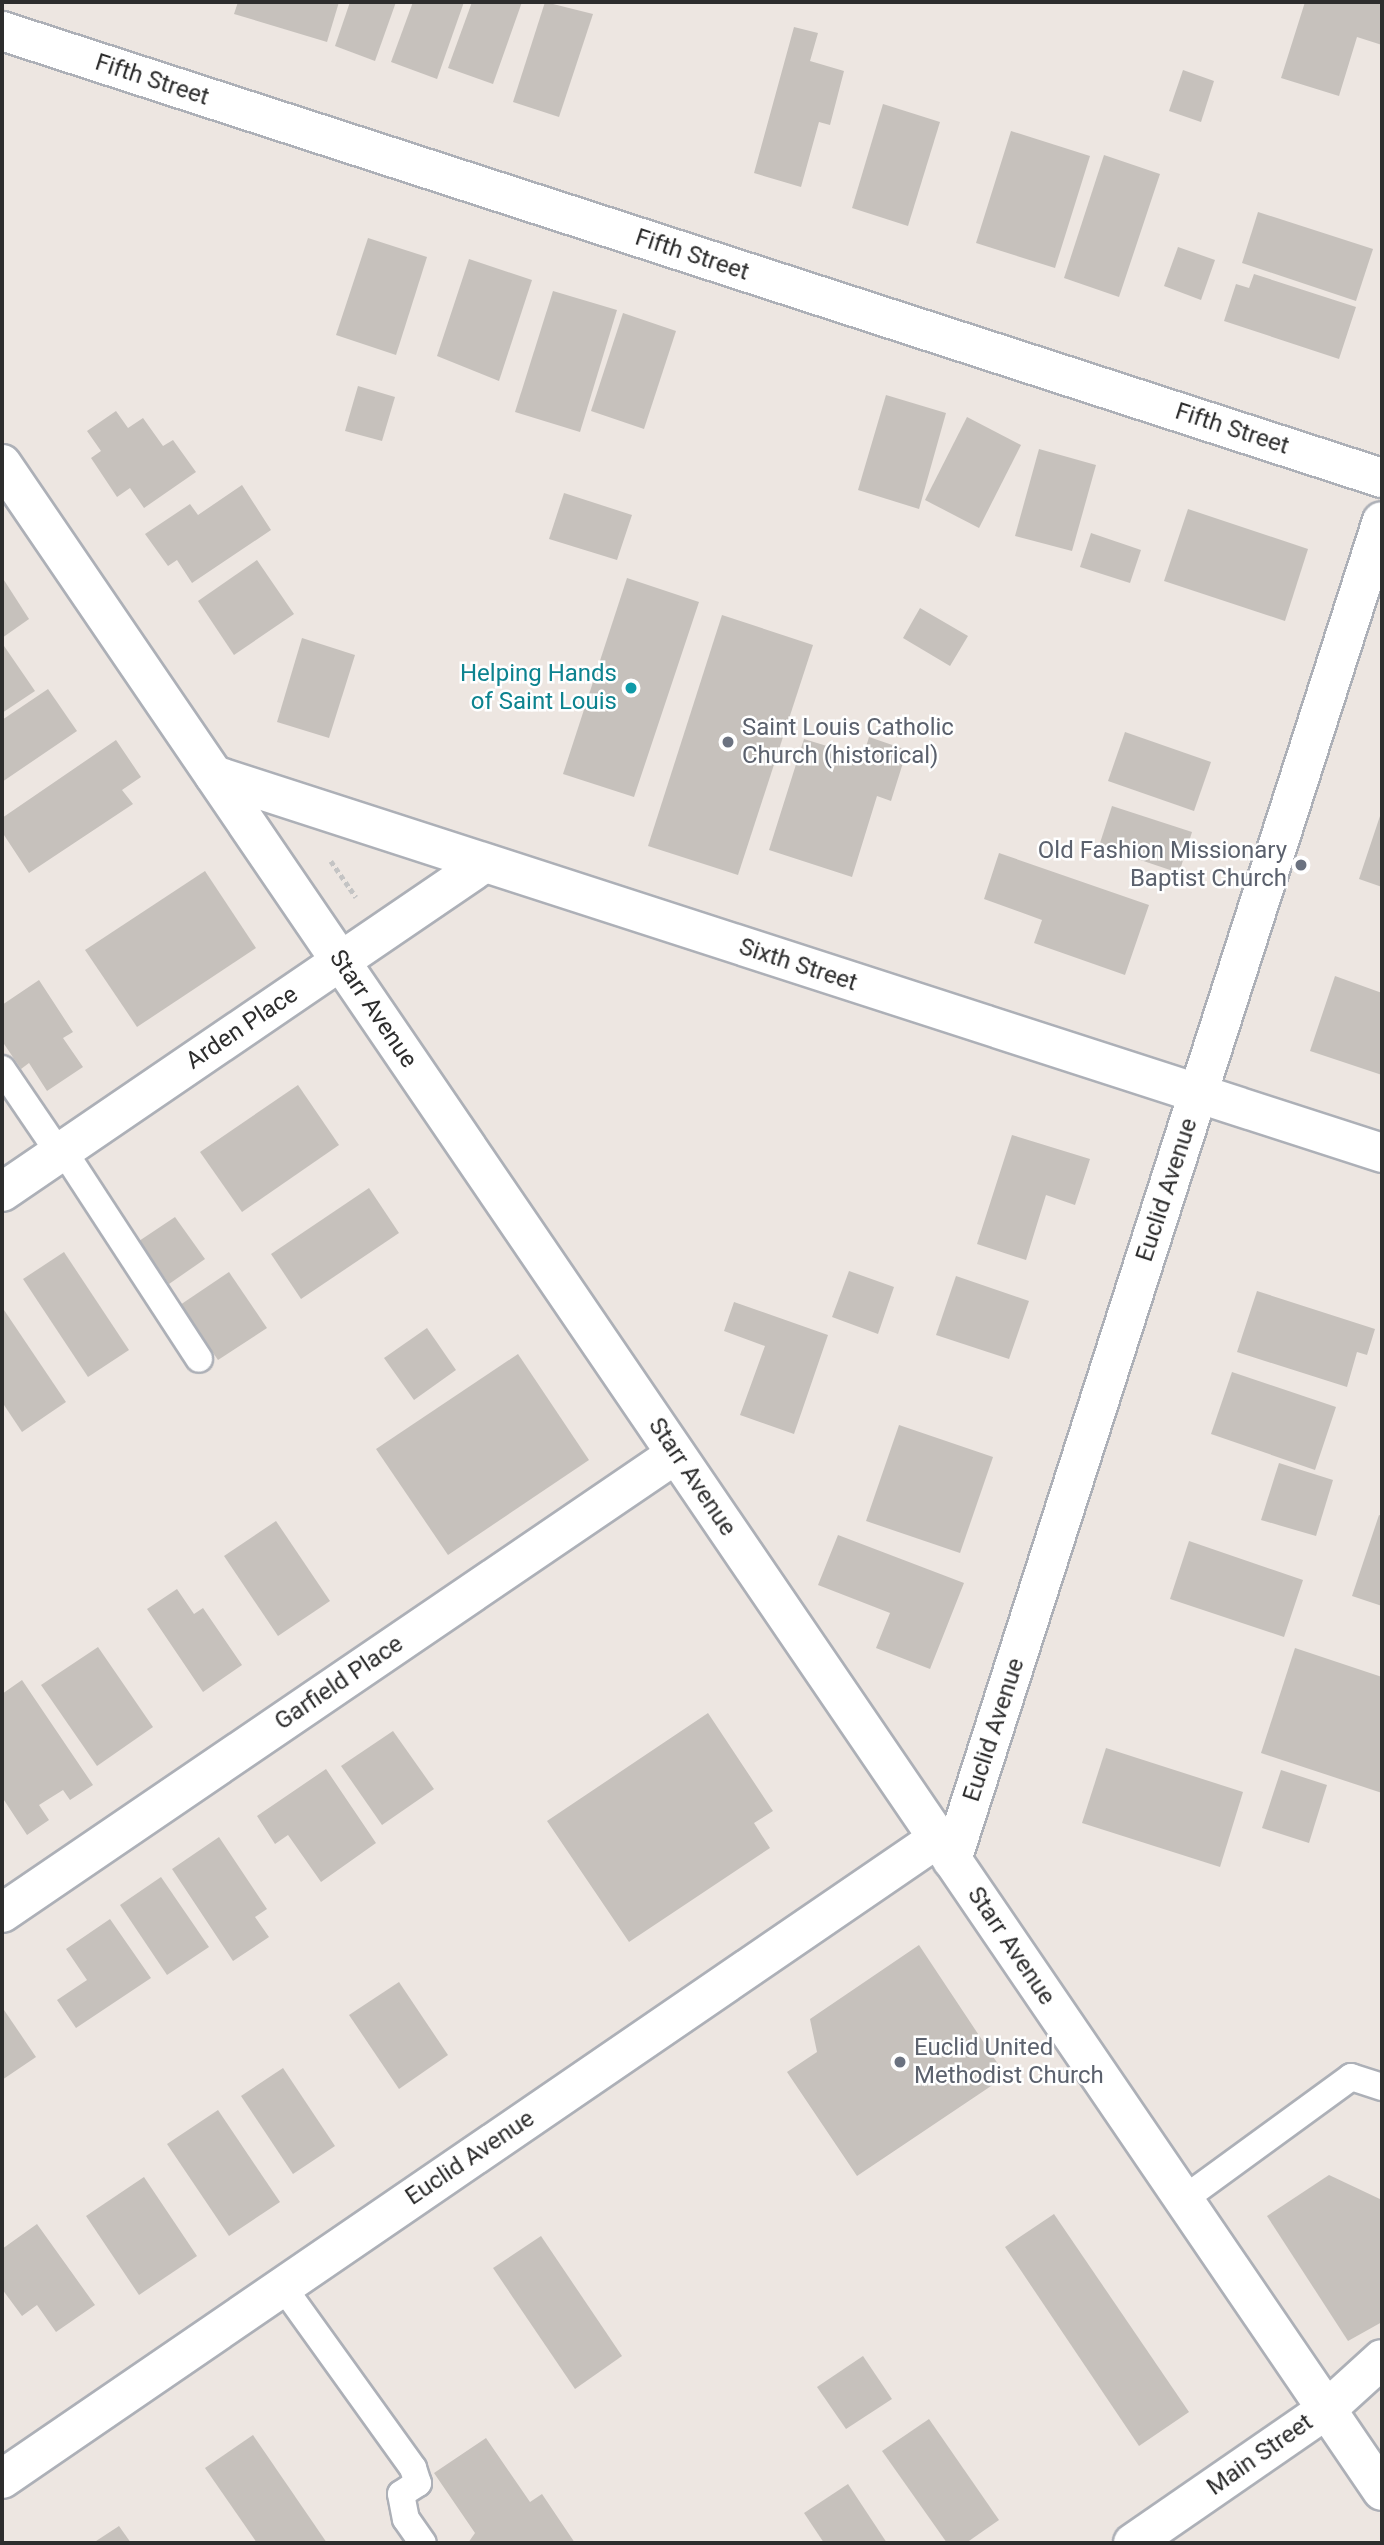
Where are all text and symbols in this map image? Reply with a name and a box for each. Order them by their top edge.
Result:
street label: Fifth Street [92,48,212,112]
street label: Fifth Street [632,223,752,287]
street label: Fifth Street [1172,397,1292,461]
place label: Helping Hands of Saint Louis [460,660,617,716]
marker: Helping Hands of Saint Louis [623,680,639,696]
place label: Saint Louis Catholic Church (historical) [742,714,954,770]
marker: Saint Louis Catholic Church (historical) [720,734,736,750]
place label: Old Fashion Missionary Baptist Church [1038,837,1287,893]
marker: Old Fashion Missionary Baptist Church [1293,857,1309,873]
street label: Sixth Street [735,932,861,998]
street label: Starr Avenue [323,945,423,1073]
street label: Arden Place [181,980,303,1076]
street label: Euclid Avenue [1130,1115,1204,1265]
street label: Starr Avenue [642,1413,742,1541]
street label: Garfield Place [270,1630,408,1736]
street label: Euclid Avenue [957,1655,1031,1805]
street label: Starr Avenue [961,1882,1061,2010]
place label: Euclid United Methodist Church [914,2034,1104,2090]
marker: Euclid United Methodist Church [892,2054,908,2070]
street label: Euclid Avenue [400,2104,540,2212]
street label: Main Street [1202,2408,1318,2502]

